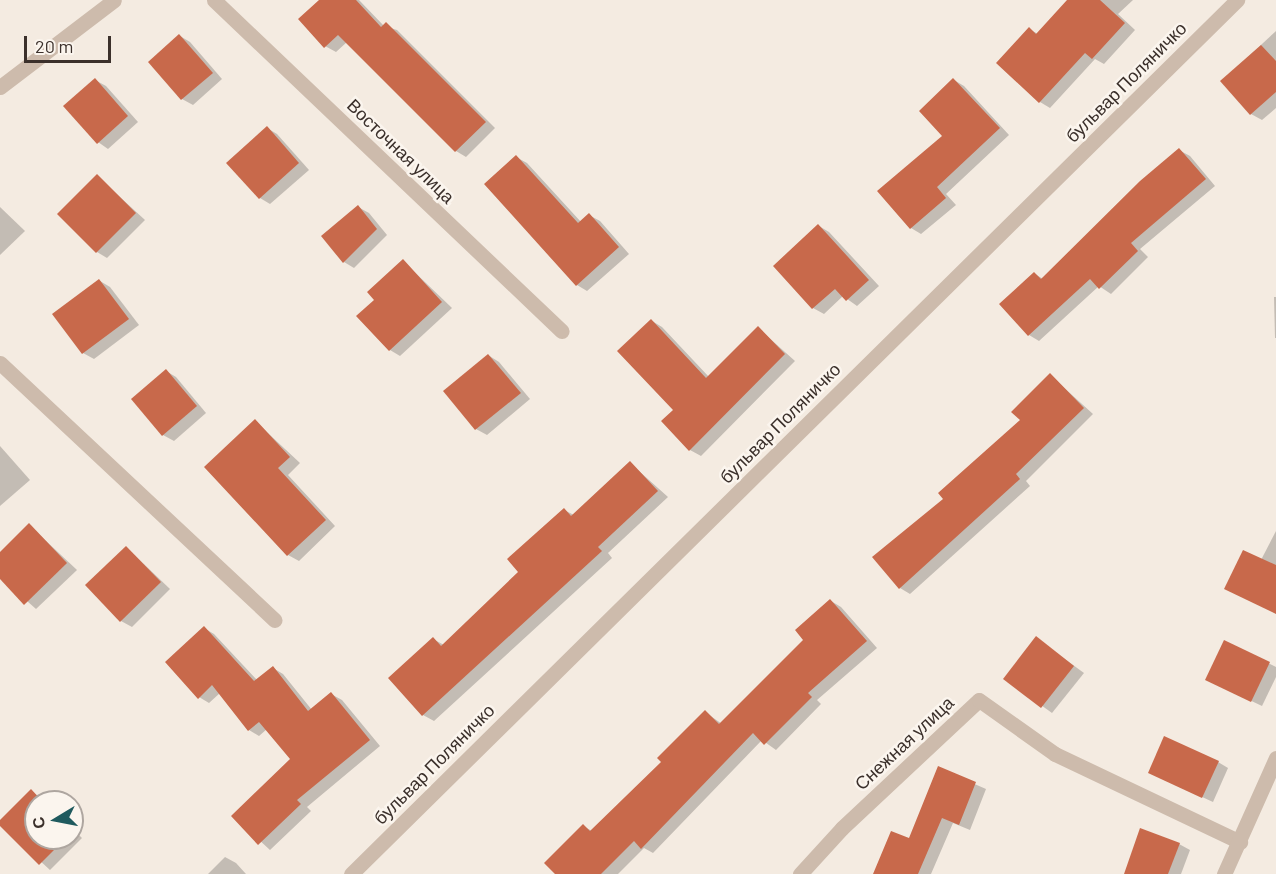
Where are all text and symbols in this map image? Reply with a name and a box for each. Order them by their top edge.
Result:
street label: бульвар Поляничко [1061,17,1191,147]
scale bar [27,24,114,62]
text: 20 m [35,35,73,57]
street label: Восточная улица [343,94,459,208]
street label: бульвар Поляничко [715,358,845,488]
street label: Снежная улица [850,692,958,794]
street label: бульвар Поляничко [369,699,499,829]
north arrow [24,790,84,850]
text: С [27,816,48,830]

